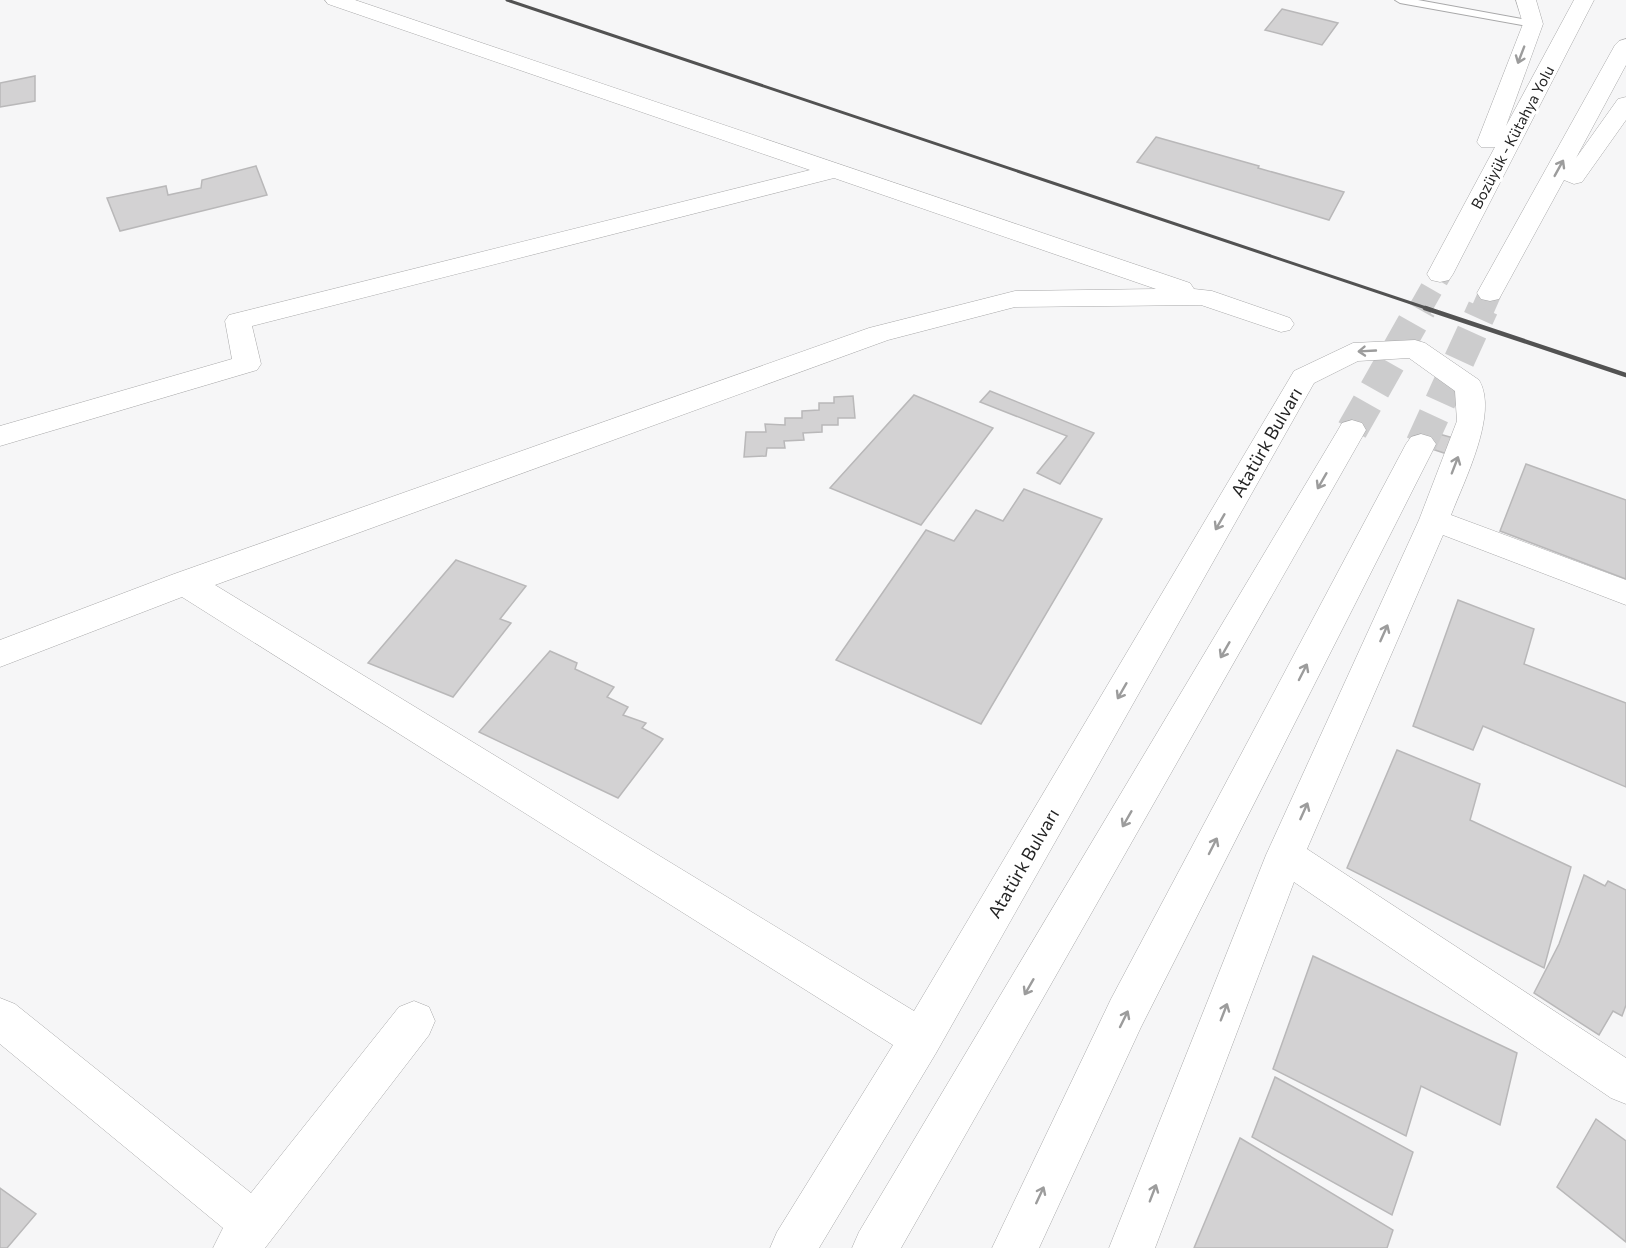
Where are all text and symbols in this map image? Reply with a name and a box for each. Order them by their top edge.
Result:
one-way arrow [1515,46,1526,64]
street label: Bozüyük - Kütahya Yolu [1467,62,1557,212]
one-way arrow [1553,160,1565,177]
one-way arrow [1358,346,1378,357]
street label: Atatürk Bulvarı [1226,383,1306,501]
one-way arrow [1450,457,1461,475]
one-way arrow [1316,472,1328,489]
one-way arrow [1214,513,1226,530]
one-way arrow [1378,625,1390,643]
one-way arrow [1218,641,1230,658]
one-way arrow [1297,664,1309,682]
one-way arrow [1116,682,1128,699]
one-way arrow [1299,803,1310,821]
street label: Atatürk Bulvarı [983,804,1063,922]
one-way arrow [1121,810,1133,827]
one-way arrow [1208,837,1219,855]
one-way arrow [1023,978,1035,995]
one-way arrow [1219,1003,1230,1021]
one-way arrow [1118,1010,1130,1028]
one-way arrow [1148,1185,1159,1203]
one-way arrow [1035,1187,1047,1205]

